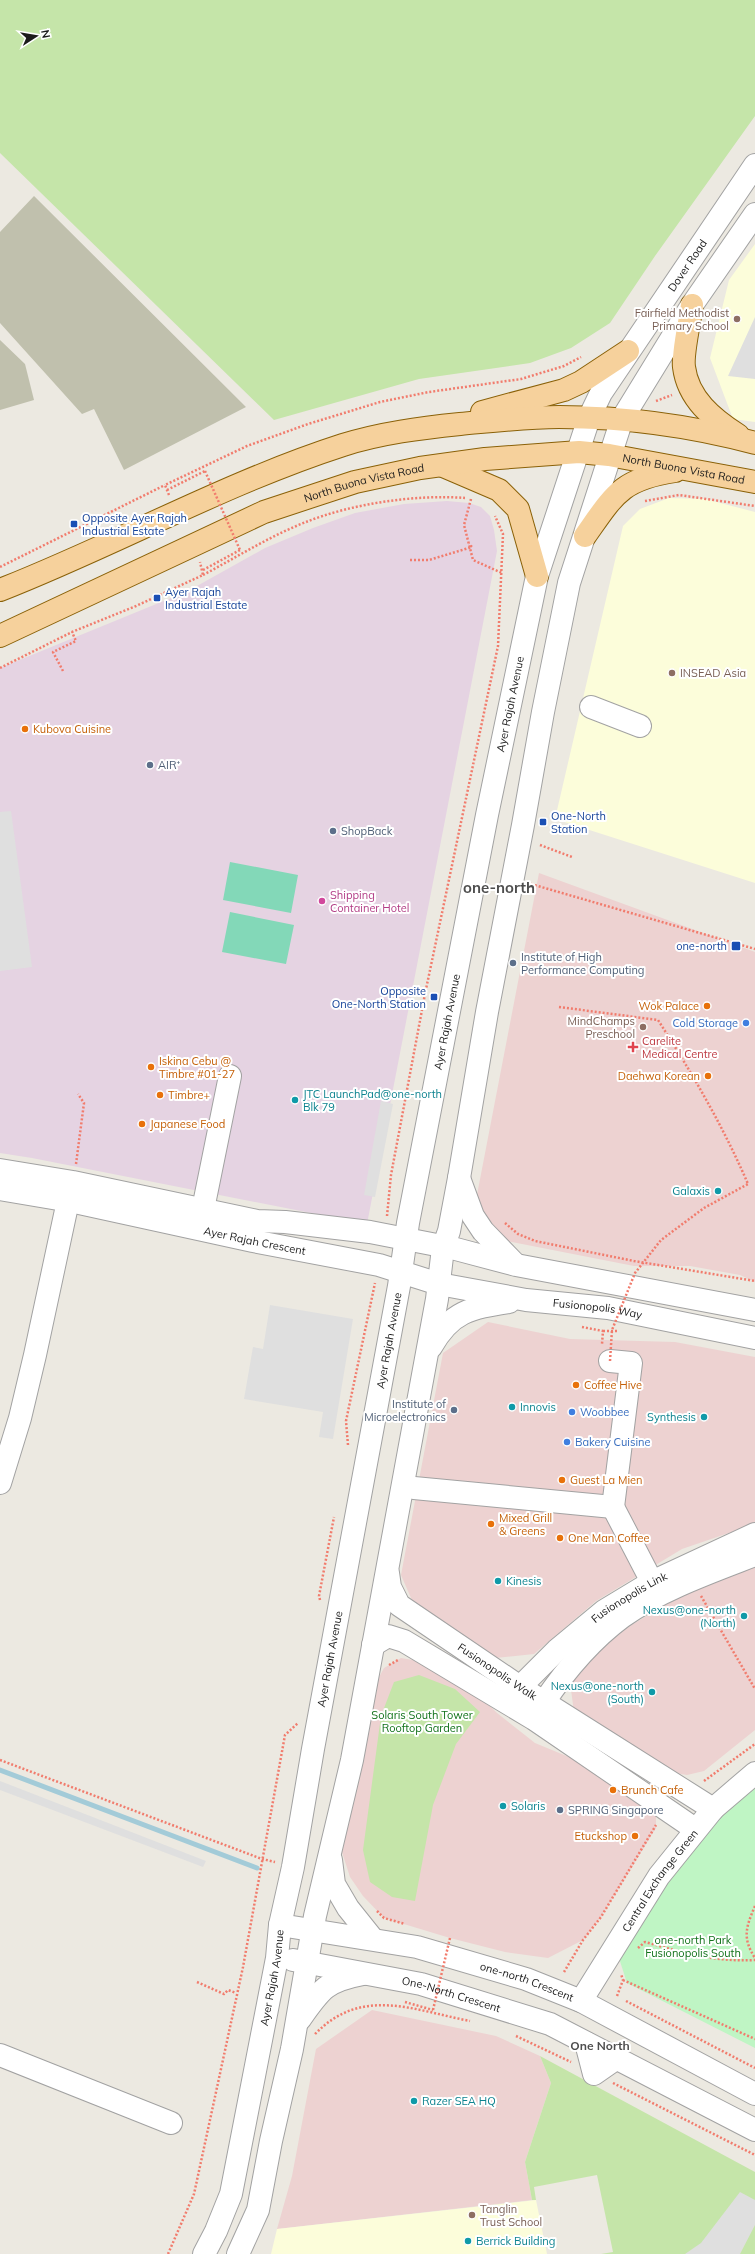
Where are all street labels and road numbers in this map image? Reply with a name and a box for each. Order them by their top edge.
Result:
street label: Dover Road [665,237,710,294]
street label: North Buona Vista Road [621,451,746,487]
street label: North Buona Vista Road [302,461,425,505]
street label: Ayer Rajah Avenue [493,655,527,753]
street label: Ayer Rajah Avenue [431,973,463,1071]
street label: Ayer Rajah Crescent [202,1223,307,1258]
street label: Ayer Rajah Avenue [373,1291,405,1390]
street label: Fusionopolis Way [552,1296,643,1322]
street label: Fusionopolis Link [588,1569,670,1626]
street label: Ayer Rajah Avenue [314,1610,345,1708]
street label: Fusionopolis Walk [455,1640,540,1703]
street label: Central Exchange Green [619,1826,701,1935]
street label: Ayer Rajah Avenue [257,1929,287,2027]
street label: one-north Crescent [478,1959,576,2004]
street label: One-North Crescent [401,1974,502,2015]

